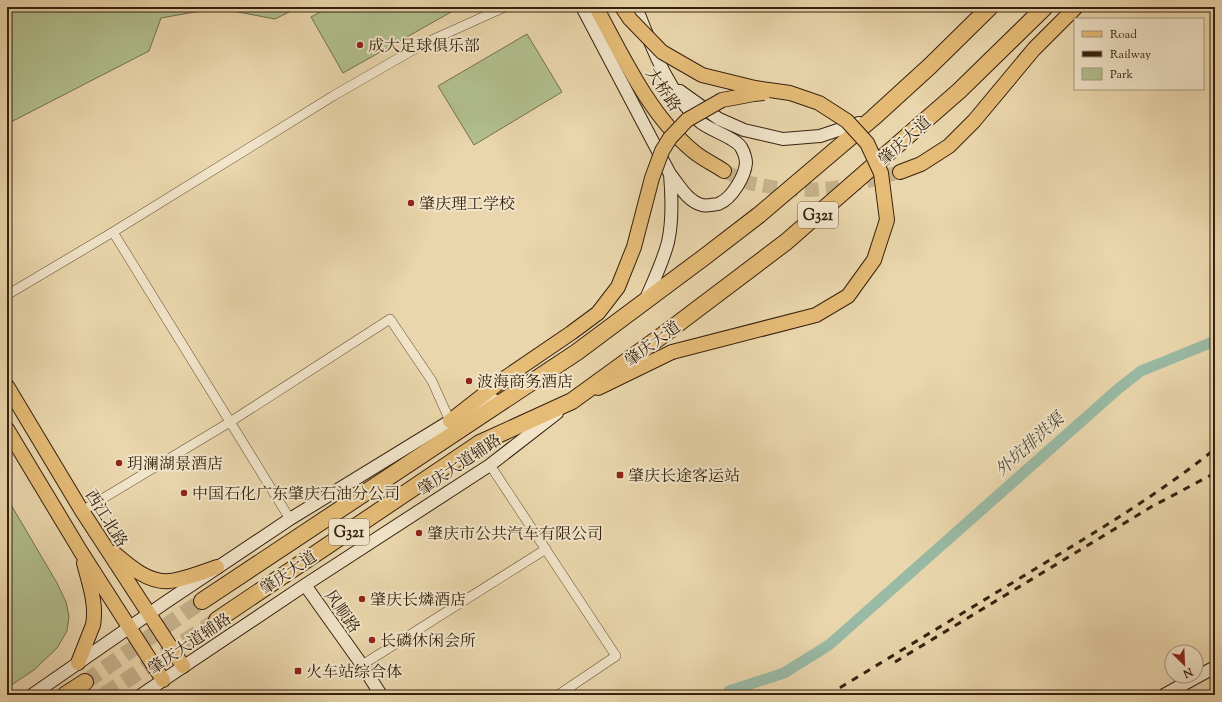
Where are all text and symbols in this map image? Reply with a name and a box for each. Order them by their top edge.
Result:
legend [1074,18,1204,90]
text: Road [1110,26,1137,44]
place label: 成大足球俱乐部 [368,36,480,59]
marker: 成大足球俱乐部 [355,40,365,50]
text: Railway [1110,46,1151,64]
street label: 大桥路 [639,64,685,117]
text: Park [1110,66,1133,84]
street label: 肇庆大道 [874,112,937,172]
place label: 肇庆理工学校 [419,194,515,217]
marker: 肇庆理工学校 [406,198,416,208]
road number: G321 [798,202,838,228]
street label: 肇庆大道 [621,317,686,373]
place label: 波海商务酒店 [477,372,573,395]
marker: 波海商务酒店 [464,376,474,386]
water label: 外坑排洪渠 [991,407,1071,483]
street label: 肇庆大道辅路 [414,430,507,502]
place label: 玥澜湖景酒店 [127,454,223,477]
marker: 玥澜湖景酒店 [114,458,124,468]
place label: 肇庆长途客运站 [628,466,740,489]
marker: 肇庆长途客运站 [615,470,625,480]
place label: 中国石化广东肇庆石油分公司 [192,484,400,507]
street label: 西江北路 [78,486,132,553]
marker: 中国石化广东肇庆石油分公司 [179,488,189,498]
road number: G321 [329,519,369,545]
place label: 肇庆市公共汽车有限公司 [427,524,603,547]
marker: 肇庆市公共汽车有限公司 [414,528,424,538]
street label: 肇庆大道 [256,547,322,602]
street label: 风顺路 [318,586,364,639]
place label: 肇庆长燐酒店 [370,590,466,613]
marker: 肇庆长燐酒店 [357,594,367,604]
street label: 肇庆大道辅路 [144,609,237,681]
place label: 长磷休闲会所 [380,631,476,654]
marker: 长磷休闲会所 [367,635,377,645]
north arrow [1164,644,1204,684]
place label: 火车站综合体 [306,662,402,685]
text: N [1180,663,1196,681]
marker: 火车站综合体 [293,666,303,676]

